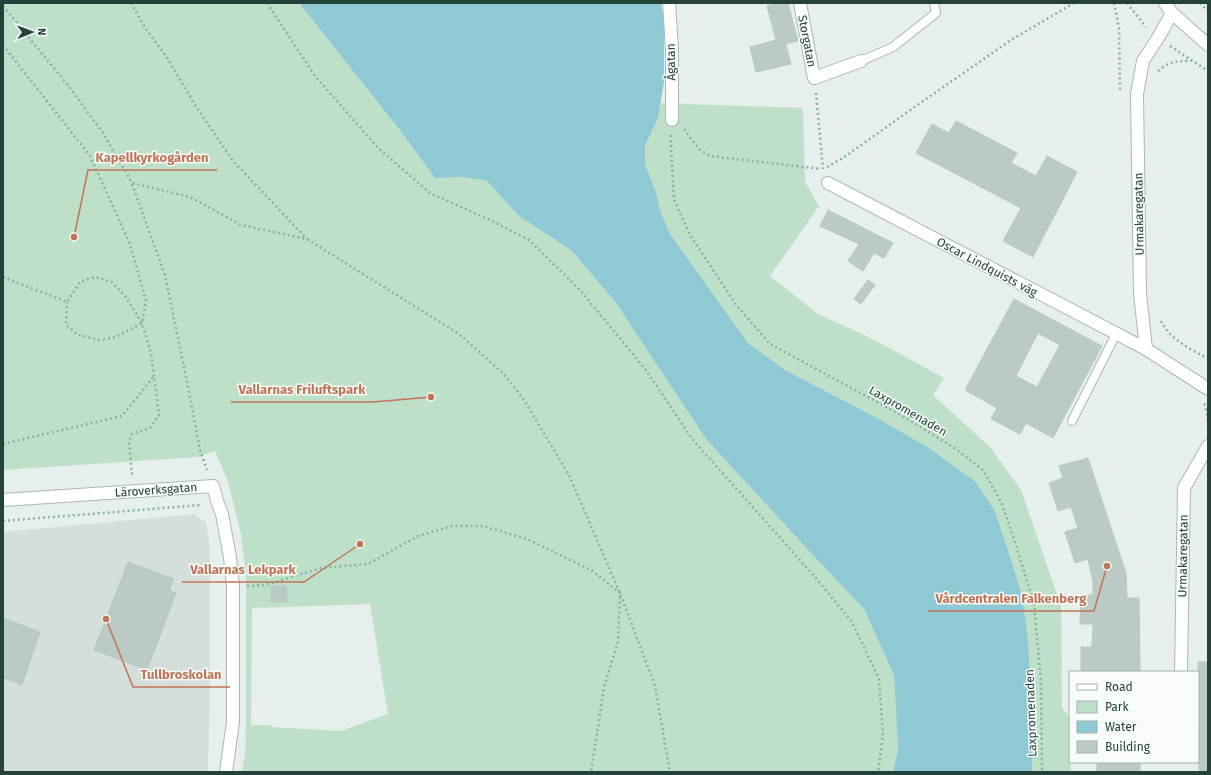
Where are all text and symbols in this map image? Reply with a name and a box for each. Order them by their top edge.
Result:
north arrow [12,12,52,52]
street label: Storgatan [795,14,819,68]
text: N [35,28,48,36]
street label: Ågatan [662,43,678,81]
callout: Kapellkyrkogården [88,145,217,170]
text: Kapellkyrkogården [96,150,208,165]
street label: Urmakaregatan [1131,172,1147,256]
street label: Oscar Lindquists väg [934,235,1040,300]
callout: Vallarnas Friluftspark [231,377,373,402]
text: Vallarnas Friluftspark [238,382,366,397]
street label: Laxpromenaden [867,383,949,439]
street label: Läroverksgatan [114,480,198,500]
street label: Urmakaregatan [1175,514,1191,598]
callout: Vallarnas Lekpark [182,557,304,582]
text: Vallarnas Lekpark [189,562,297,577]
callout: Vårdcentralen Falkenberg [928,586,1094,611]
text: Vårdcentralen Falkenberg [935,591,1087,606]
callout: Tullbroskolan [133,662,230,687]
text: Tullbroskolan [140,667,222,682]
street label: Laxpromenaden [1022,669,1040,757]
legend [1069,671,1199,763]
text: Road [1105,680,1133,694]
text: Park [1105,700,1129,714]
text: Water [1105,720,1137,734]
text: Building [1105,740,1151,754]

